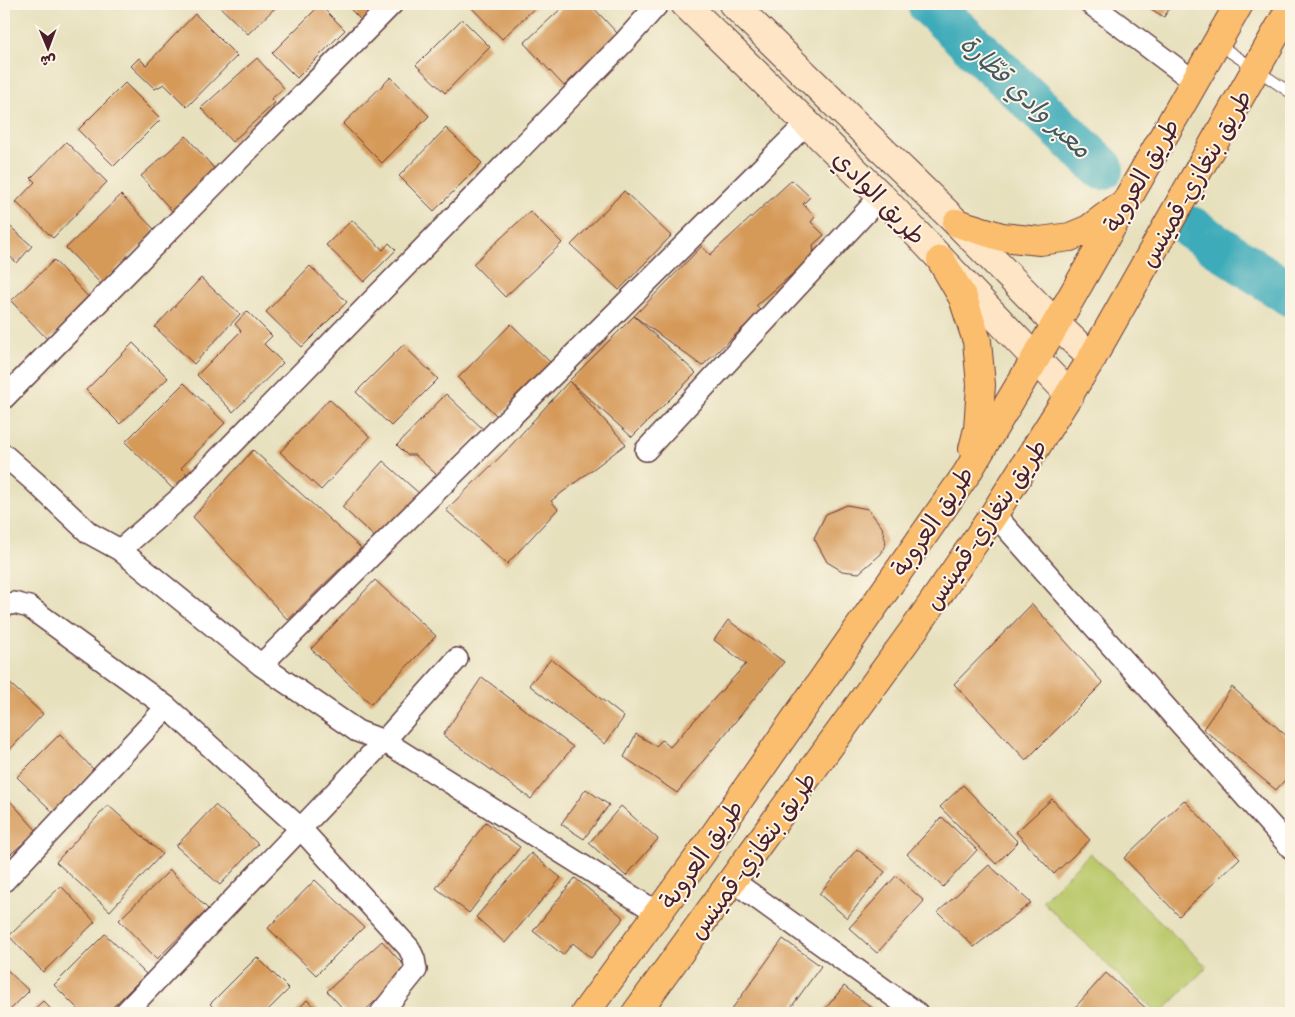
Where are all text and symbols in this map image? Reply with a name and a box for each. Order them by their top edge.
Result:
north arrow [22,22,72,72]
water label: معبر وادي قطّارة [952,27,1099,168]
text: ش [40,52,56,69]
street label: طريق بنغازي-قمينس [1132,84,1261,274]
street label: طريق العروبة [1096,113,1187,238]
street label: طريق الوادي [824,143,933,254]
street label: طريق بنغازي-قمينس [917,433,1057,617]
street label: طريق العروبة [884,460,981,583]
street label: طريق بنغازي-قمينس [681,765,826,947]
street label: طريق العروبة [652,794,751,916]

